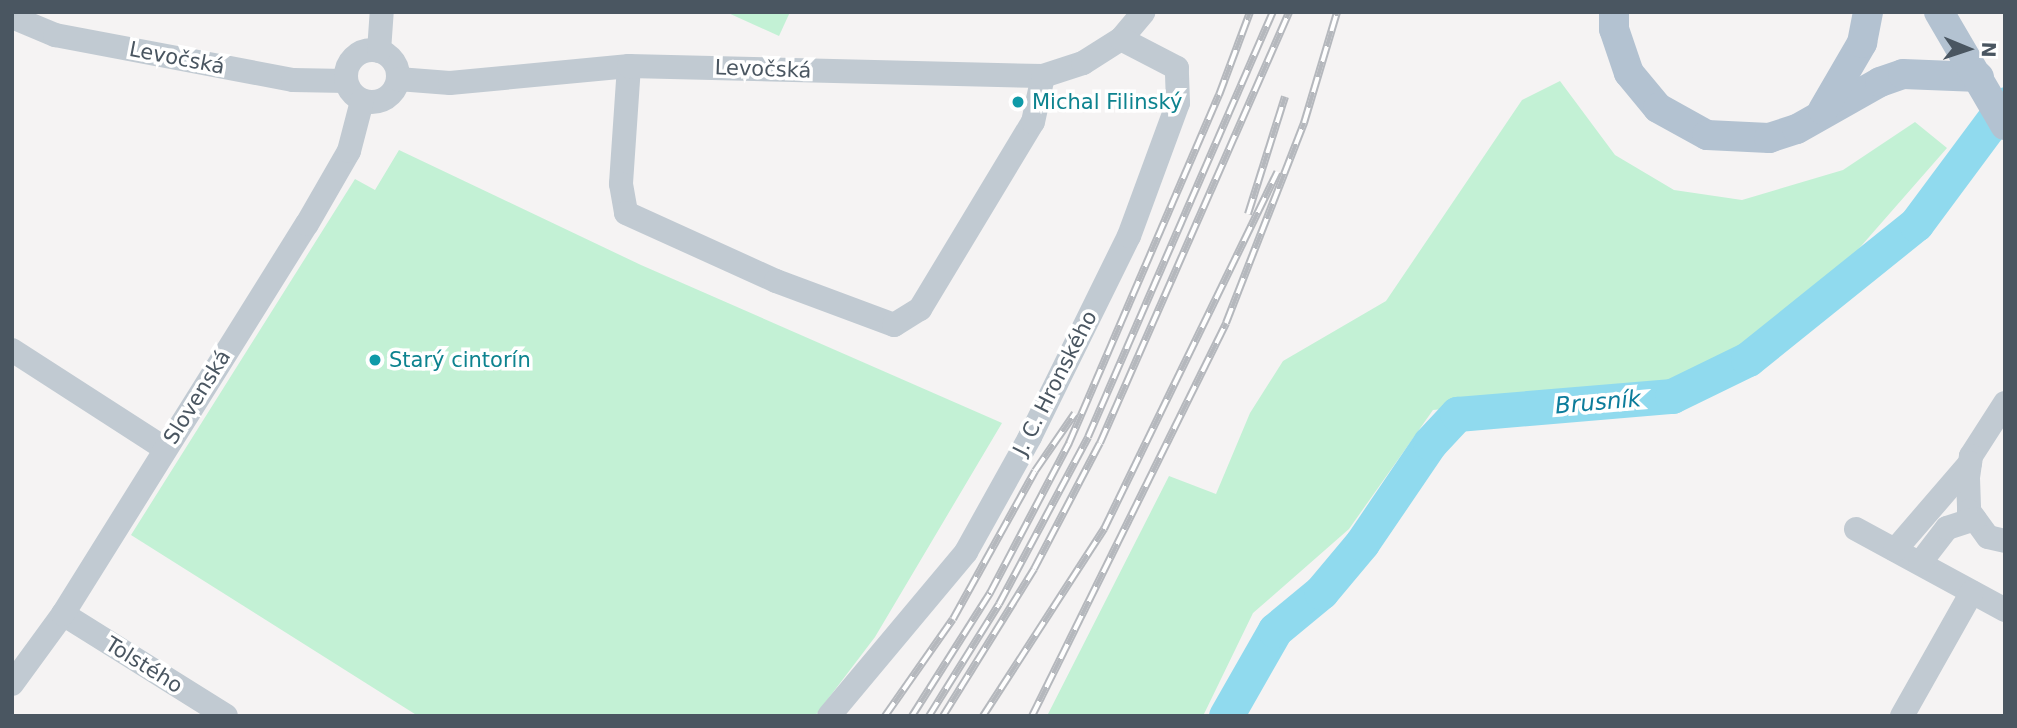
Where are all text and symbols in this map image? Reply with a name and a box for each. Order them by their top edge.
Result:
north arrow [1933,14,2003,84]
street label: Levočská [127,36,227,80]
text: N [1978,41,2000,58]
street label: Levočská [714,55,812,83]
place label: Michal Filinský [1032,89,1182,115]
marker: Michal Filinský [1010,94,1026,110]
street label: J. C. Hronského [1008,306,1102,460]
street label: Slovenská [158,345,236,449]
place label: Starý cintorín [389,347,531,373]
marker: Starý cintorín [367,352,383,368]
water label: Brusník [1554,385,1642,419]
street label: Tolstého [101,631,187,699]

